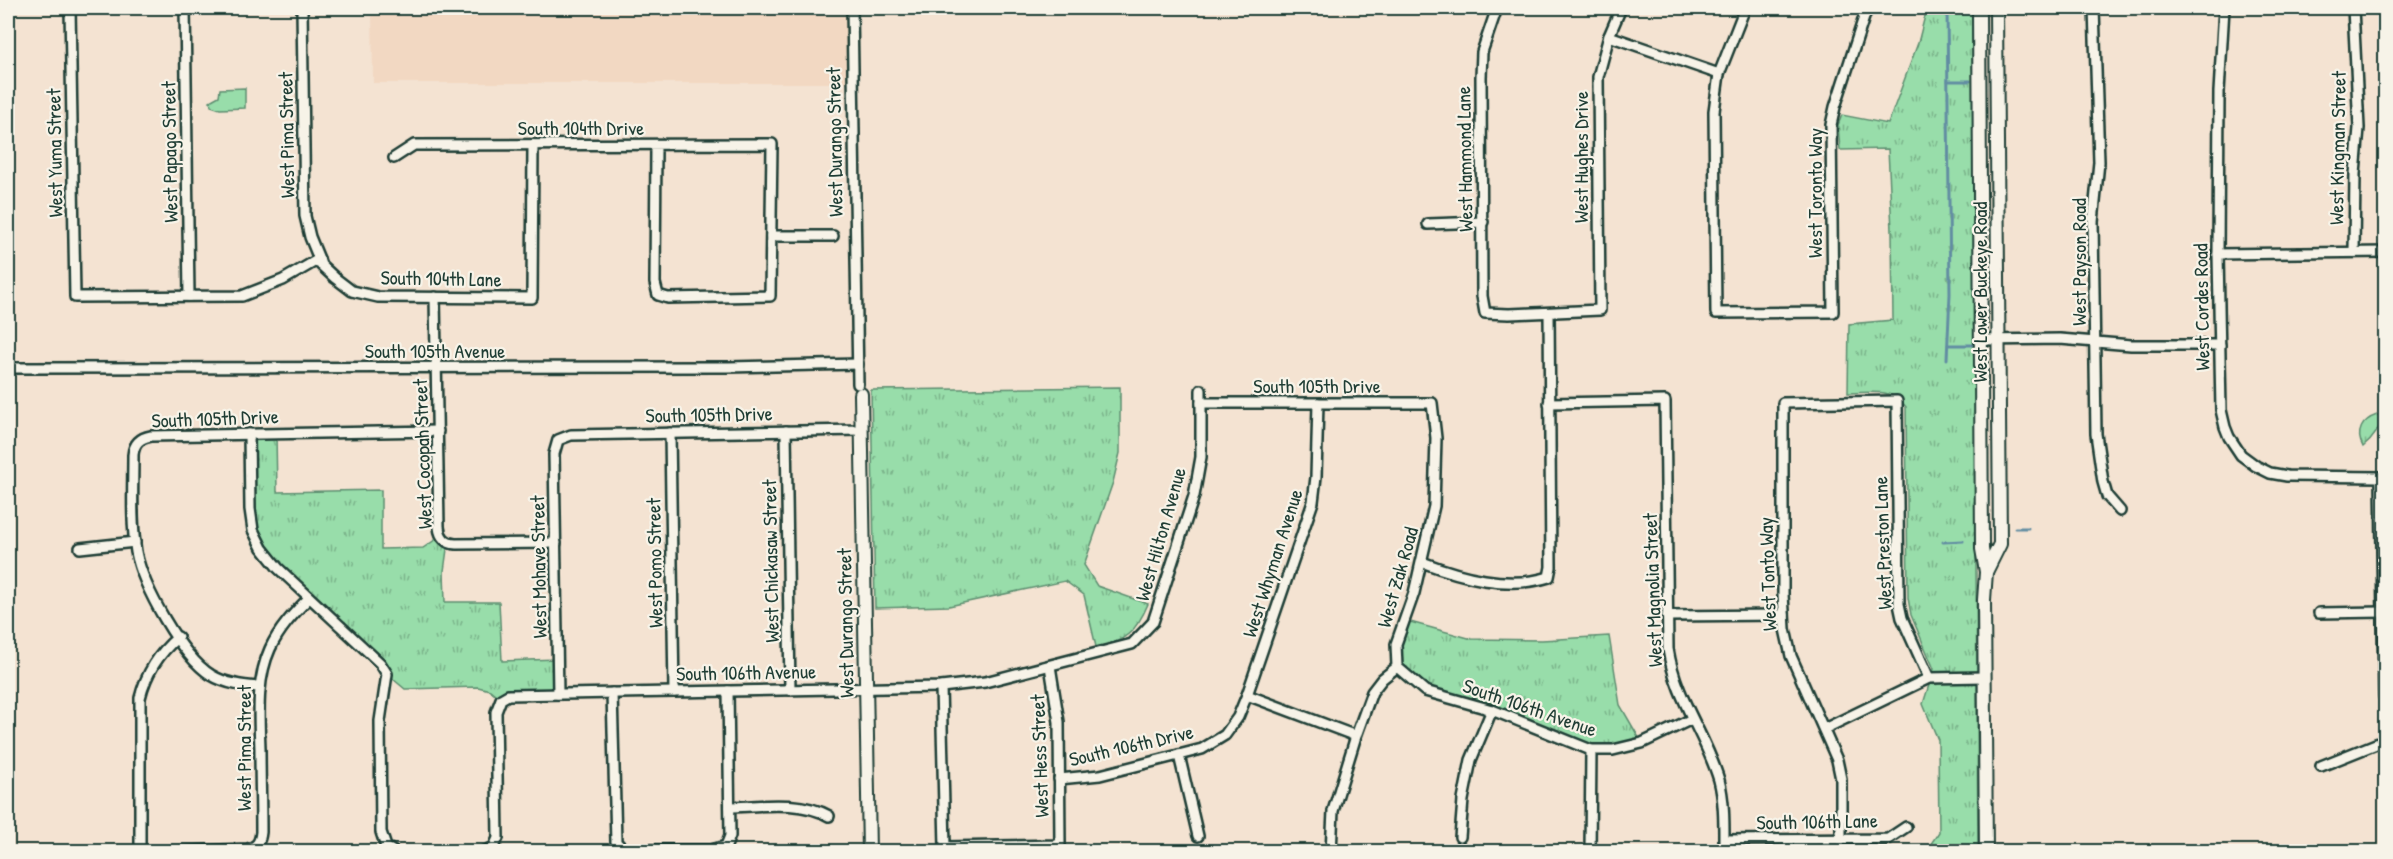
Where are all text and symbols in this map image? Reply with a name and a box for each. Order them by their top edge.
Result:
street label: West Durango Street [819,66,849,217]
street label: West Kingman Street [2322,70,2352,225]
street label: West Pima Street [271,71,301,198]
street label: West Papago Street [154,80,184,223]
street label: West Hammond Lane [1449,86,1479,232]
street label: West Yuma Street [39,87,69,218]
street label: West Hughes Drive [1567,91,1594,223]
street label: South 104th Drive [518,114,644,141]
street label: West Toronto Way [1801,128,1828,258]
street label: West Payson Road [2065,198,2092,326]
street label: West Lower Buckeye Road [1966,202,1993,382]
street label: West Cordes Road [2186,243,2216,371]
street label: South 104th Lane [380,263,502,293]
street label: South 105th Avenue [365,337,505,364]
street label: South 105th Drive [1253,372,1381,399]
street label: West Cocopah Street [406,377,438,530]
street label: South 105th Drive [645,399,773,429]
street label: South 105th Drive [151,402,279,434]
street label: West Hilton Avenue [1128,464,1192,604]
street label: West Preston Lane [1866,476,1898,610]
street label: West Chickasaw Street [755,478,785,643]
street label: West Whyman Avenue [1235,485,1309,641]
street label: West Mohave Street [523,494,553,639]
street label: West Pomo Street [639,497,669,628]
street label: West Magnolia Street [1636,511,1668,667]
street label: West Tonto Way [1752,517,1782,631]
street label: West Zak Road [1370,524,1424,630]
street label: West Durango Street [830,547,860,698]
street label: South 106th Avenue [676,657,816,687]
street label: South 106th Avenue [1459,671,1601,743]
street label: West Pima Street [230,684,257,811]
street label: West Hess Street [1023,693,1055,818]
street label: South 106th Drive [1066,718,1196,772]
street label: South 106th Lane [1756,806,1878,836]

